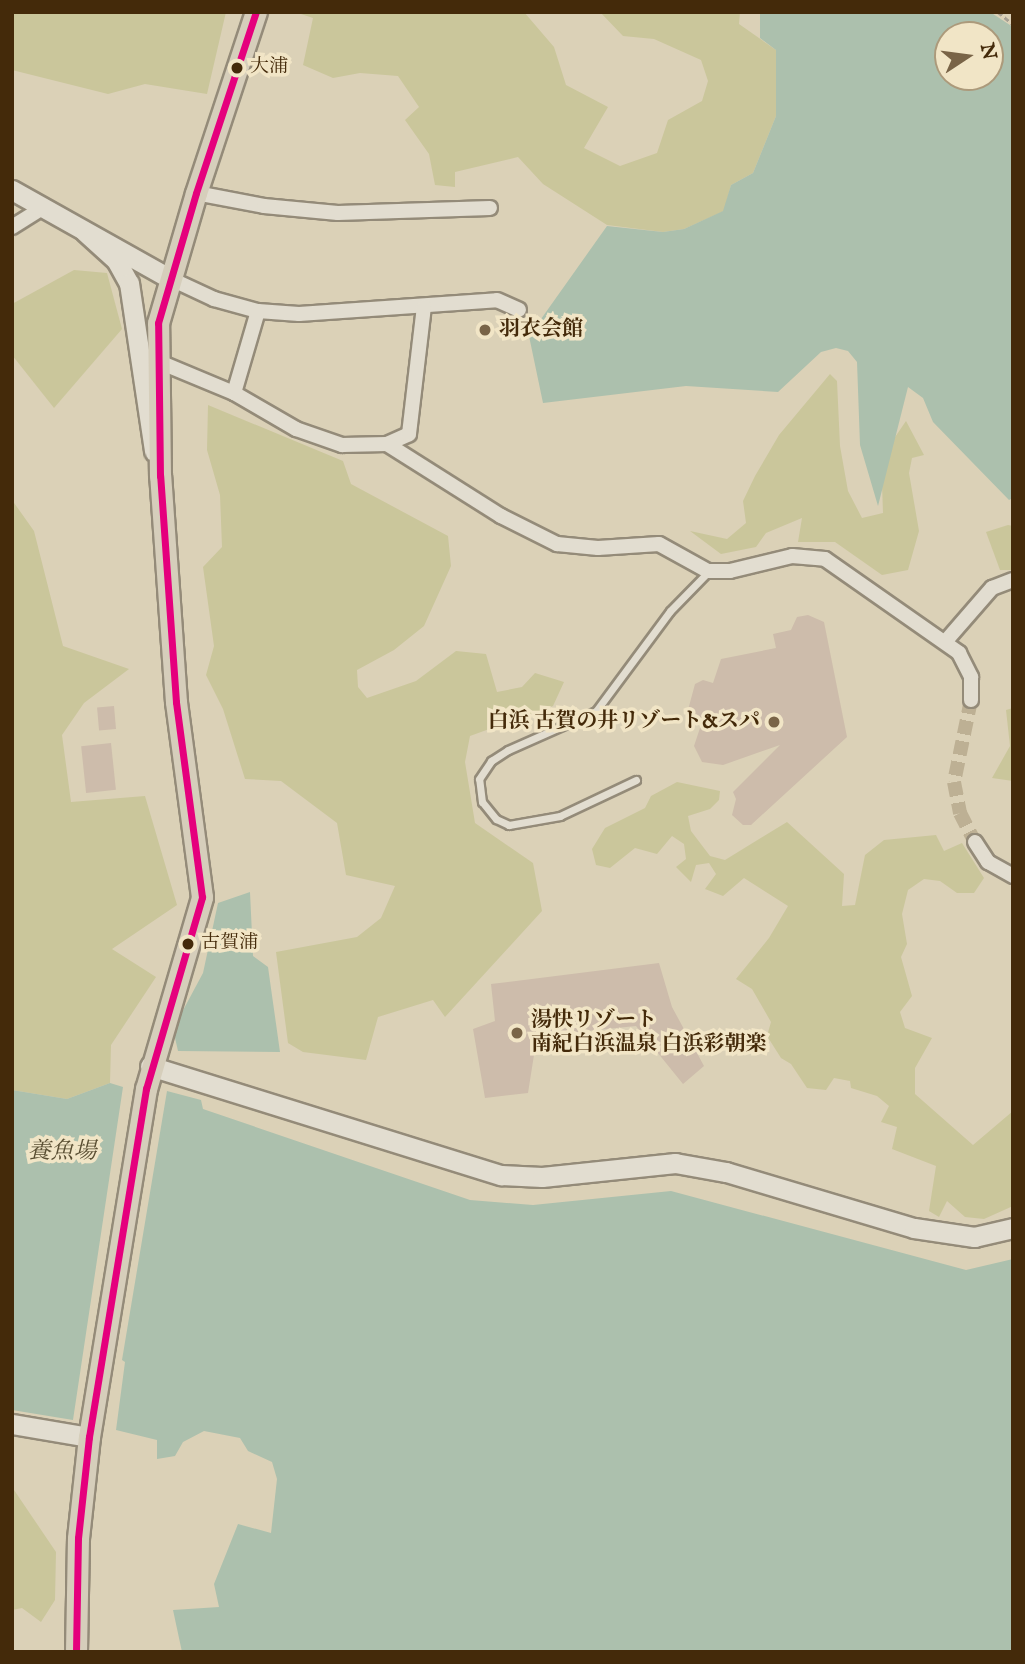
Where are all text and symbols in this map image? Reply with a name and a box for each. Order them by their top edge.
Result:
north arrow [934,21,1004,91]
text: N [974,41,1001,62]
place label: 大浦 [250,57,288,79]
marker: 大浦 [230,61,244,75]
place label: 羽衣会館 [499,317,583,343]
marker: 羽衣会館 [477,322,493,338]
place label: 白浜 古賀の井リゾート&スパ [488,709,760,735]
marker: 白浜 古賀の井リゾート&スパ [766,714,782,730]
place label: 古賀浦 [201,933,258,955]
marker: 古賀浦 [181,937,195,951]
place label: 湯快リゾート 南紀白浜温泉 白浜彩朝楽 [531,1008,767,1058]
marker: 湯快リゾート 南紀白浜温泉 白浜彩朝楽 [509,1025,525,1041]
water label: 養魚場 [28,1138,96,1166]

